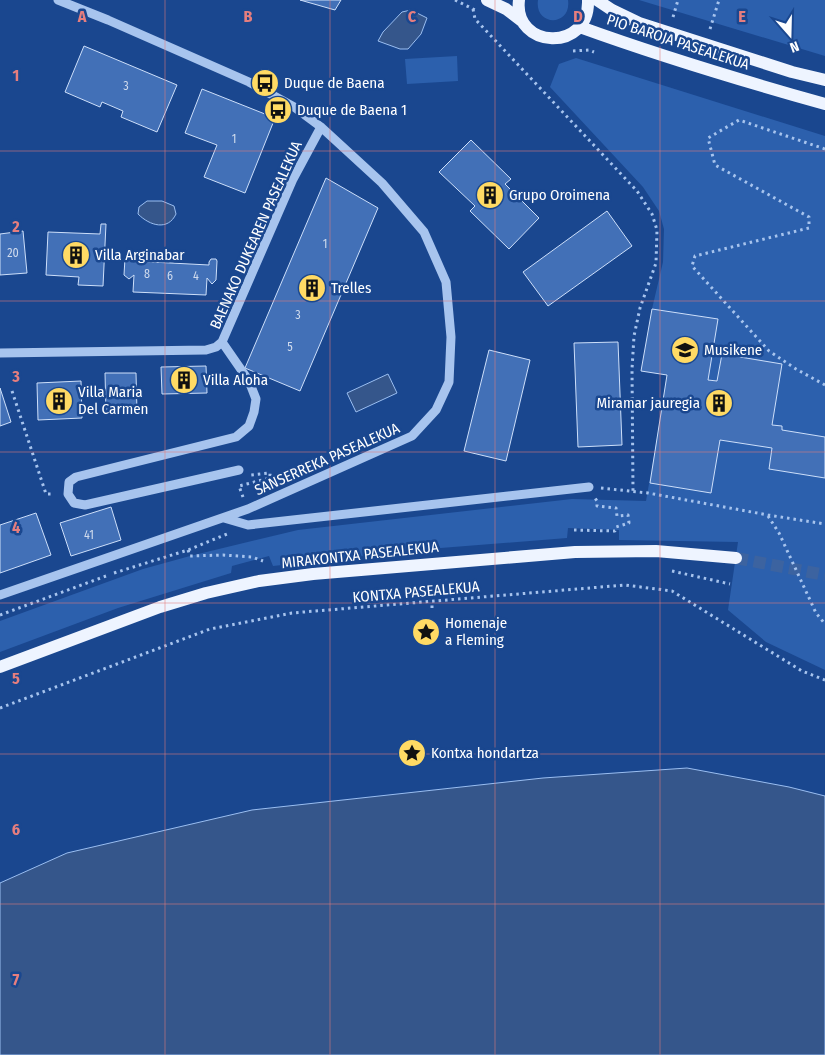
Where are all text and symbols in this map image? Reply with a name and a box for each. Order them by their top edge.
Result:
text: A [77,7,87,26]
text: B [244,7,253,26]
text: C [408,7,417,26]
text: D [573,7,583,26]
street label: PIO BAROJA PASEALEKUA [604,10,752,74]
north arrow [765,10,815,60]
text: N [787,37,801,56]
text: 1 [13,66,19,85]
bus stop icon: Duque de Baena [250,68,280,98]
place label: Duque de Baena [284,74,385,92]
house number: 3 [123,79,129,93]
bus stop icon: Duque de Baena 1 [263,95,293,125]
place label: Duque de Baena 1 [297,101,407,119]
house number: 1 [232,132,236,146]
street label: BAENAKO DUKEAREN PASEALEKUA [206,138,306,332]
building icon: Grupo Oroimena [475,180,505,210]
place label: Grupo Oroimena [509,186,610,204]
text: 2 [11,217,20,236]
house number: 1 [323,237,327,251]
building icon: Villa Arginabar [61,240,91,270]
house number: 20 [7,246,19,260]
place label: Villa Arginabar [95,246,185,264]
house number: 8 [144,267,150,281]
house number: 6 [167,269,173,283]
house number: 4 [193,269,199,283]
building icon: Trelles [297,273,327,303]
place label: Trelles [331,279,371,297]
house number: 3 [295,308,301,322]
school or university icon: Musikene [670,335,700,365]
house number: 5 [287,340,293,354]
place label: Musikene [704,341,762,359]
building icon: Villa Aloha [169,365,199,395]
text: 3 [11,367,20,386]
place label: Villa Aloha [203,371,268,389]
place label: Villa Maria Del Carmen [78,383,149,418]
building icon: Villa Maria Del Carmen [44,386,74,416]
building icon: Miramar jauregia [704,388,734,418]
place label: Miramar jauregia [596,394,700,412]
street label: SANSERREKA PASEALEKUA [252,419,402,499]
text: 4 [12,518,20,537]
house number: 41 [84,528,94,542]
street label: MIRAKONTXA PASEALEKUA [281,538,440,572]
street label: KONTXA PASEALEKUA [352,577,480,607]
place label: Homenaje a Fleming [445,614,507,649]
place icon: Homenaje a Fleming [411,617,441,647]
text: 5 [12,669,20,688]
place icon: Kontxa hondartza [397,738,427,768]
place label: Kontxa hondartza [431,744,539,762]
text: 6 [12,820,20,839]
text: 7 [13,970,20,989]

